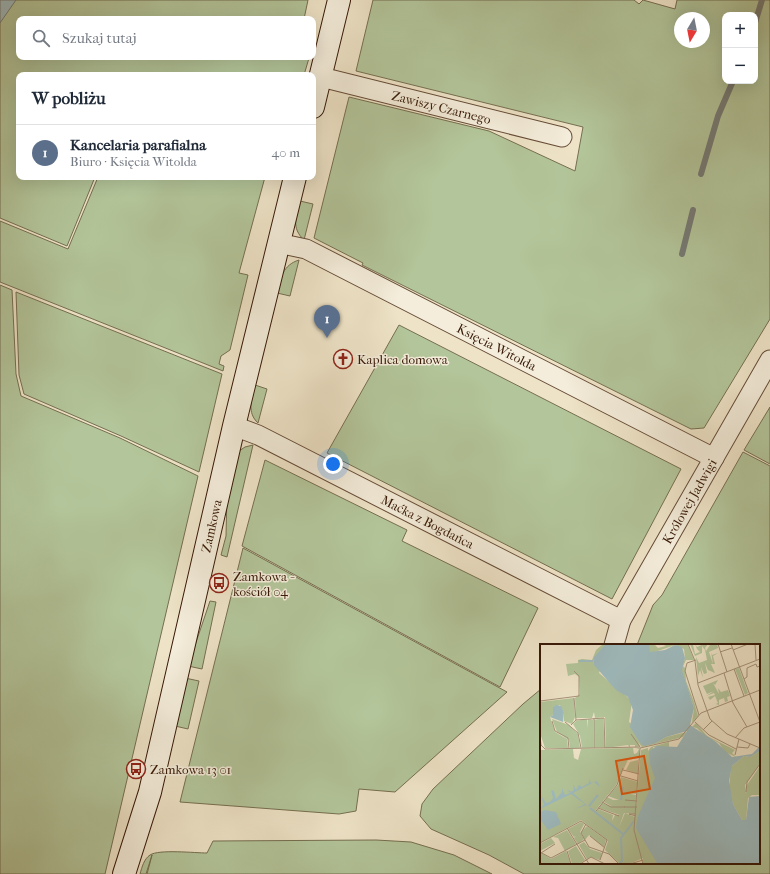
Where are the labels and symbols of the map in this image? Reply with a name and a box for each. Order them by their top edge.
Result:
north arrow [674,12,710,48]
street label: Zawiszy Czarnego [390,88,493,127]
pin: 1 [314,305,340,338]
street label: Księcia Witolda [454,321,540,374]
church icon: Kaplica domowa [332,348,354,370]
place label: Kaplica domowa [357,352,449,367]
your location [323,454,343,474]
street label: Królowej Jadwigi [659,456,720,546]
street label: Maćka z Bogdańca [379,492,477,552]
street label: Zamkowa [198,497,225,554]
place label: Zamkowa - kościół 04 [233,569,295,599]
bus stop icon: Zamkowa - kościół 04 [208,572,230,594]
inset map [540,644,760,864]
bus stop icon: Zamkowa 13 01 [125,758,147,780]
place label: Zamkowa 13 01 [150,762,231,777]

